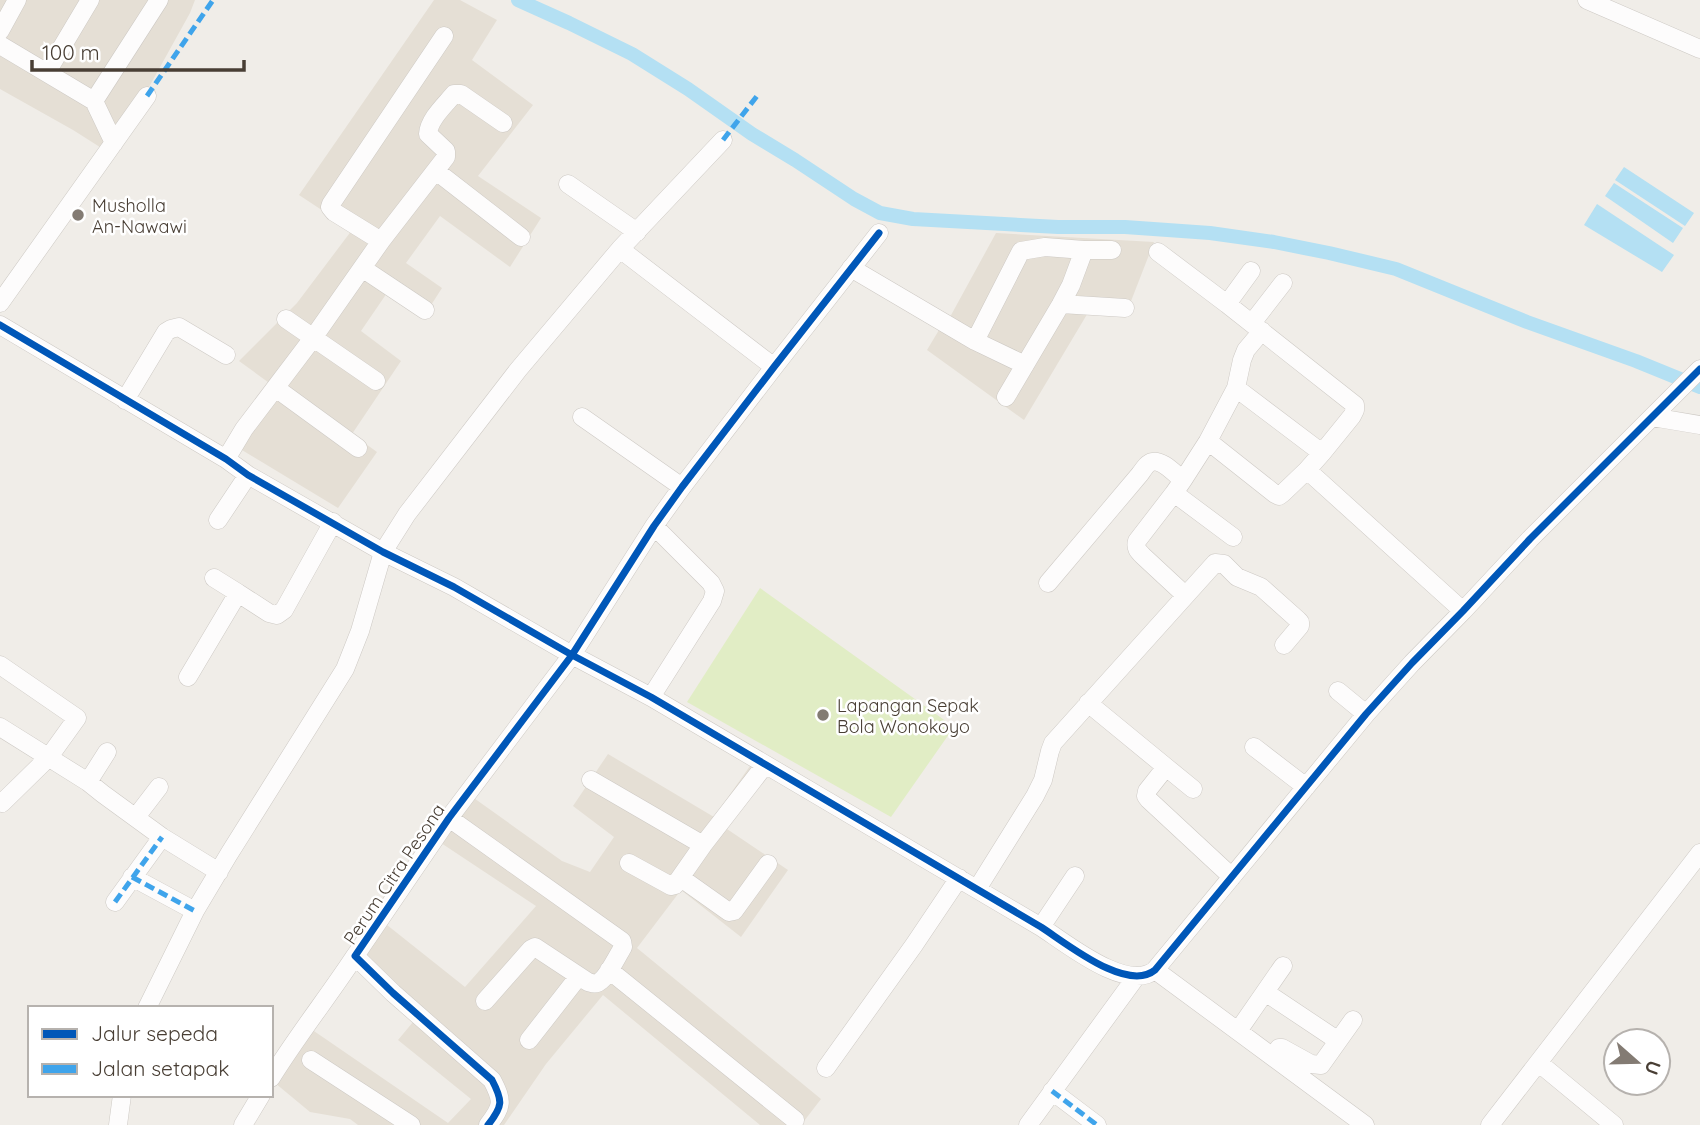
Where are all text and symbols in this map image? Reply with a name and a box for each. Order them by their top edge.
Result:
scale bar [32,28,243,72]
text: 100 m [42,39,100,65]
place label: Musholla An-Nawawi [92,194,187,238]
marker: Musholla An-Nawawi [70,207,86,223]
place label: Lapangan Sepak Bola Wonokoyo [837,694,979,738]
marker: Lapangan Sepak Bola Wonokoyo [815,707,831,723]
street label: Perum Citra Pesona [338,799,450,949]
legend [28,1006,273,1097]
text: Jalur sepeda [91,1020,218,1046]
north arrow [1602,1027,1672,1097]
text: Jalan setapak [91,1055,229,1081]
text: U [1639,1057,1667,1078]

